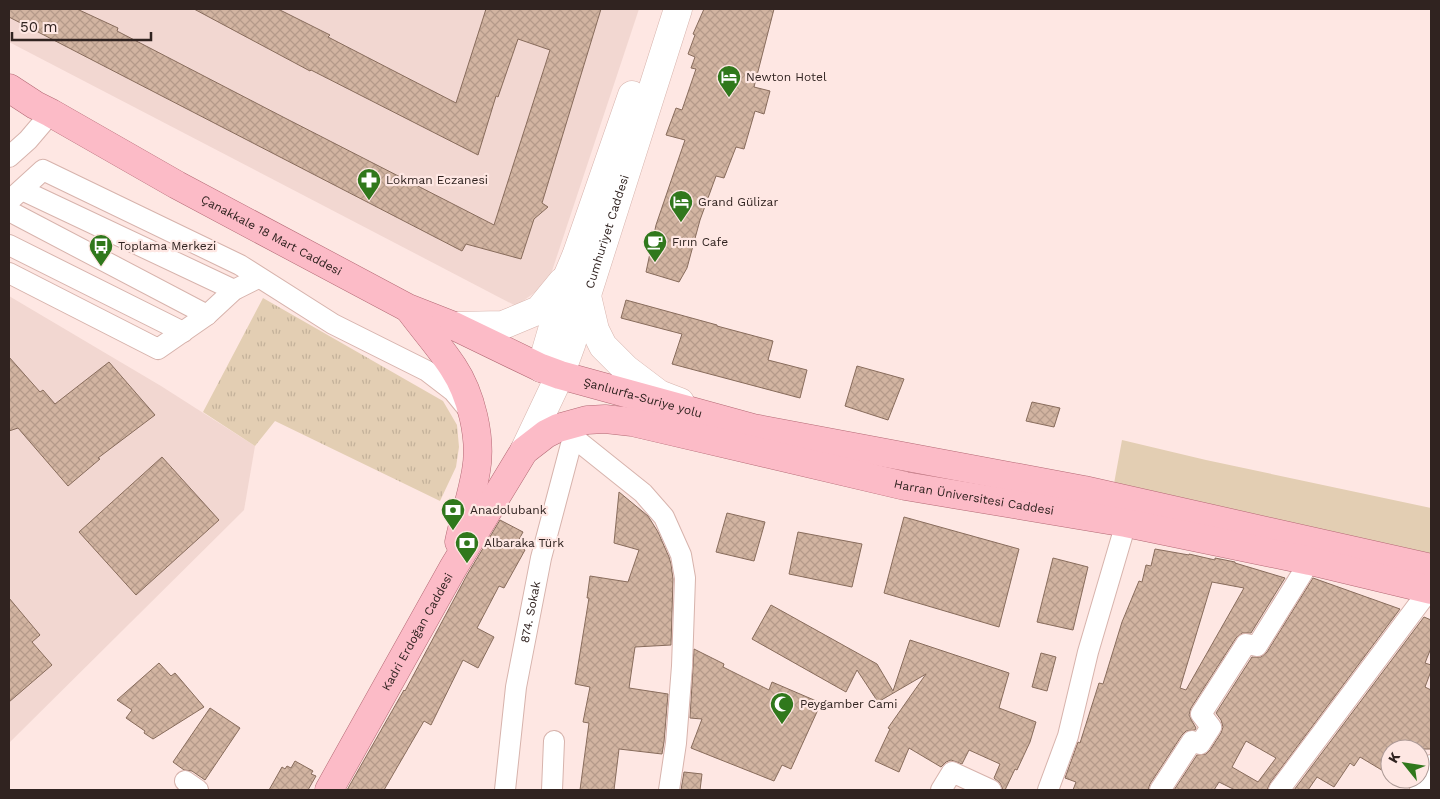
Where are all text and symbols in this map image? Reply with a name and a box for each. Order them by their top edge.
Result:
scale bar [12,10,151,42]
text: 50 m [20,18,57,36]
hotel icon: Newton Hotel [716,64,742,98]
place label: Newton Hotel [746,70,827,84]
pharmacy icon: Lokman Eczanesi [356,167,382,201]
place label: Lokman Eczanesi [386,173,488,187]
street label: Cumhuriyet Caddesi [582,173,632,290]
hotel icon: Grand Gülizar [668,189,694,223]
street label: Çanakkale 18 Mart Caddesi [199,192,344,278]
place label: Grand Gülizar [698,195,778,209]
cafe icon: Fırın Cafe [642,229,668,263]
bus stop icon: Toplama Merkezi [88,233,114,267]
place label: Fırın Cafe [672,235,728,249]
place label: Toplama Merkezi [118,239,216,253]
street label: Şanlıurfa-Suriye yolu [582,375,704,421]
street label: Harran Üniversitesi Caddesi [893,477,1055,518]
bank icon: Anadolubank [440,497,466,531]
place label: Anadolubank [470,503,547,517]
bank icon: Albaraka Türk [454,530,480,564]
place label: Albaraka Türk [484,536,564,550]
street label: Kadri Erdoğan Caddesi [379,571,456,693]
street label: 874. Sokak [518,580,543,644]
mosque icon: Peygamber Cami [769,691,795,725]
place label: Peygamber Cami [800,697,897,711]
north arrow [1380,739,1430,789]
text: K [1384,749,1403,766]

